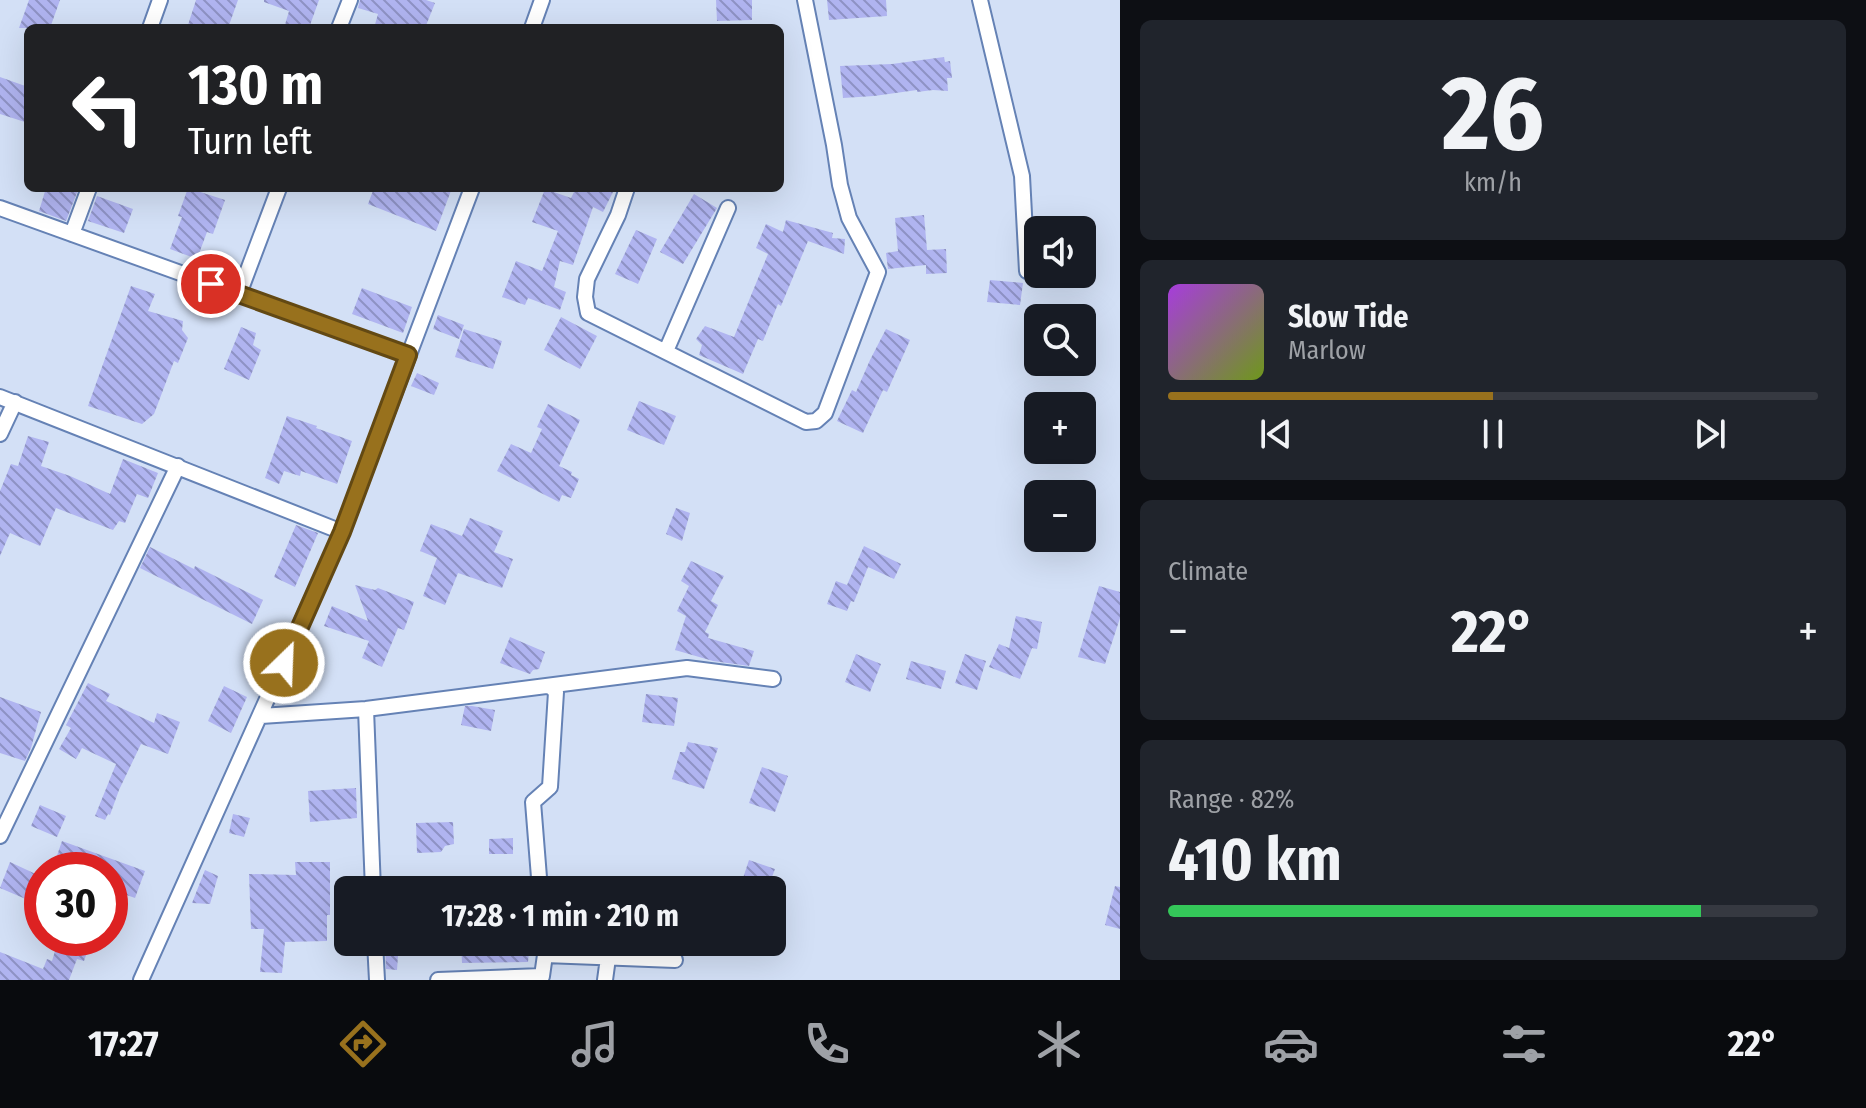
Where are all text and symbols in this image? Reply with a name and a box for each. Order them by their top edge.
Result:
text: 130 m [188,52,323,119]
text: 26 [1442,52,1544,177]
icon: left [56,56,160,160]
text: Turn left [188,120,312,164]
text: km/h [1464,167,1522,198]
map controls [1024,216,1096,552]
button: sound [1024,216,1096,288]
pin [177,250,245,318]
icon: arrive [189,262,233,306]
text: Slow Tide [1288,299,1409,335]
button: search [1024,304,1096,376]
text: Marlow [1288,335,1366,366]
button: + [1024,392,1096,464]
icon: previous [1254,412,1298,456]
icon: pause [1471,412,1515,456]
icon: next [1688,412,1732,456]
button: − [1024,480,1096,552]
text: Climate [1168,556,1248,587]
text: 22° [1451,596,1535,668]
text: − [1168,605,1188,658]
text: + [1798,605,1818,658]
position arrow [242,621,326,705]
text: Range · 82% [1168,784,1294,815]
text: 410 km [1168,824,1342,896]
speed limit sign: 30 [24,852,128,956]
text: 17:28 · 1 min · 210 m [441,898,679,934]
icon: directions [335,1016,391,1072]
icon: music [567,1016,623,1072]
icon: phone [799,1016,855,1072]
icon: climate [1031,1016,1087,1072]
icon: car [1263,1016,1319,1072]
icon: filters [1496,1016,1552,1072]
text: 17:27 [88,1022,159,1066]
text: 22° [1728,1022,1778,1066]

